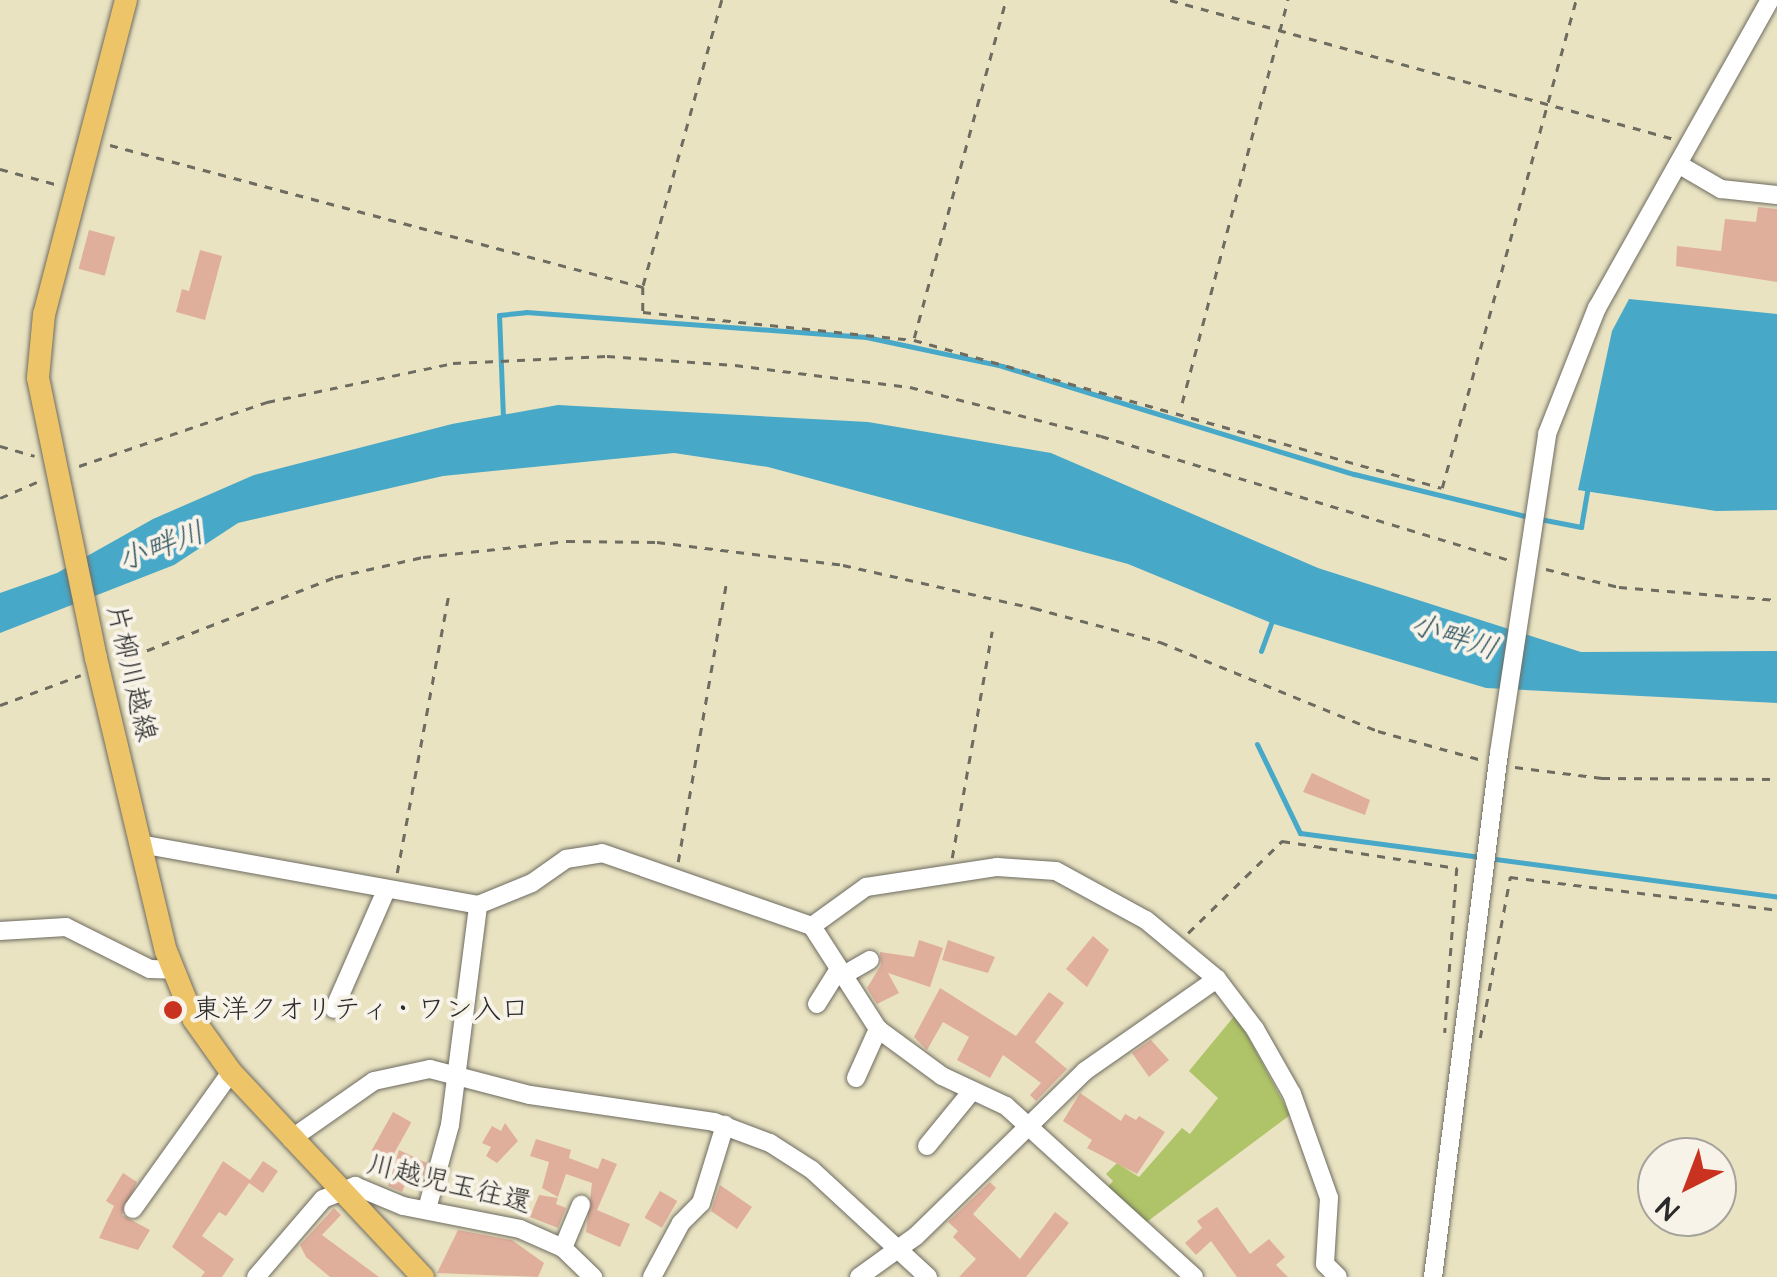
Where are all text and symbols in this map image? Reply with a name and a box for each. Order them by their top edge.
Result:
water label: 小畔川 [113,515,209,579]
street label: 片柳川越線 [99,601,163,745]
water label: 小畔川 [1406,606,1502,668]
place label: 東洋クオリティ・ワン入口 [193,993,529,1027]
marker: 東洋クオリティ・ワン入口 [162,999,184,1021]
north arrow [1637,1137,1737,1237]
street label: 川越児玉往還 [363,1147,535,1221]
text: N [1648,1188,1688,1229]

